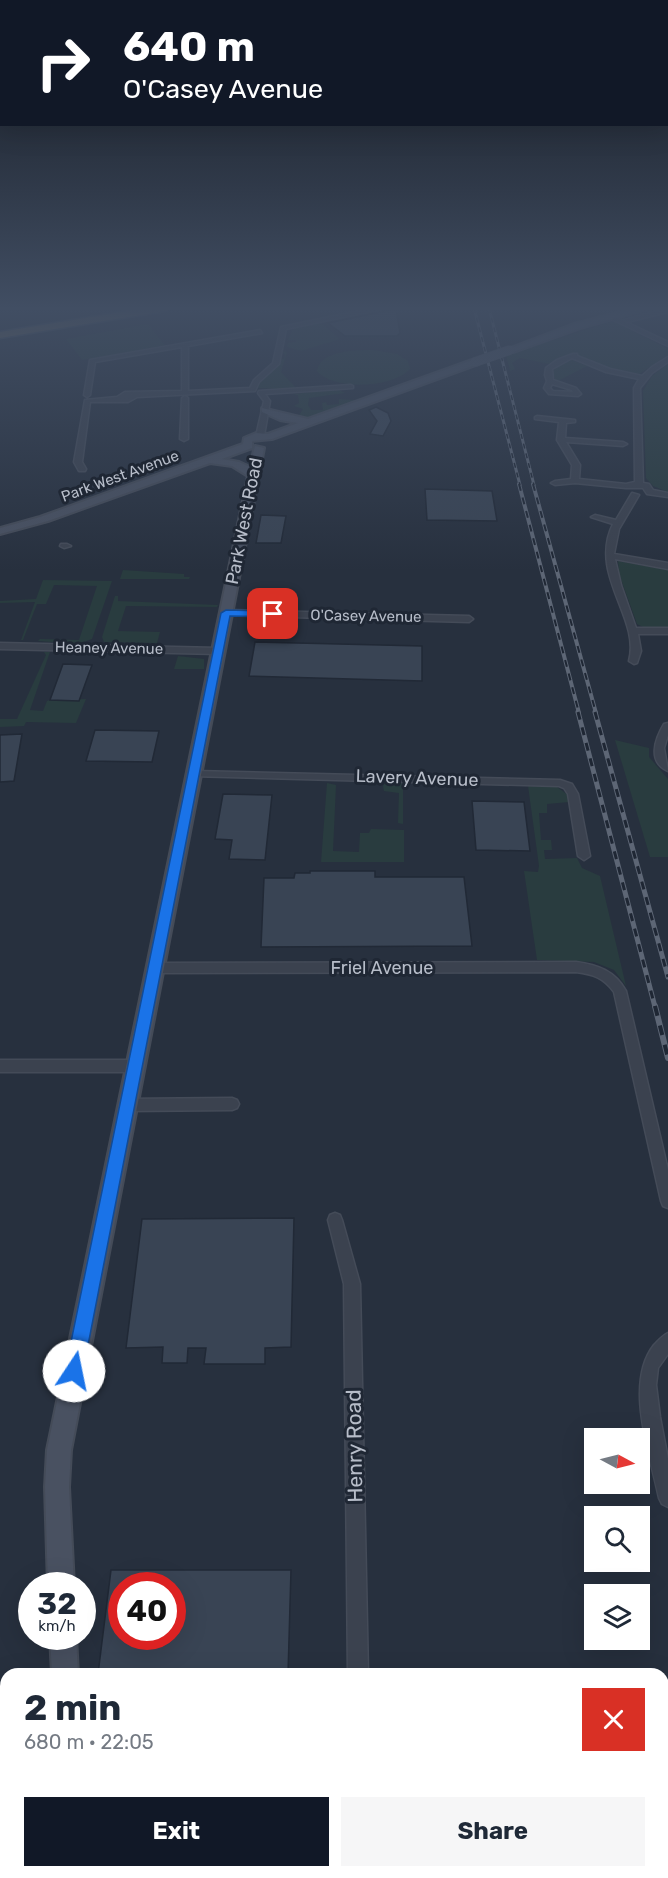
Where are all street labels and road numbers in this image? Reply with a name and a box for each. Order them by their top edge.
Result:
street label: Park West Avenue [59,446,181,506]
street label: Park West Road [221,456,267,586]
street label: O'Casey Avenue [310,606,422,626]
street label: Heaney Avenue [55,638,163,658]
street label: Lavery Avenue [355,765,479,791]
street label: Friel Avenue [331,957,433,979]
street label: Henry Road [341,1389,367,1503]

